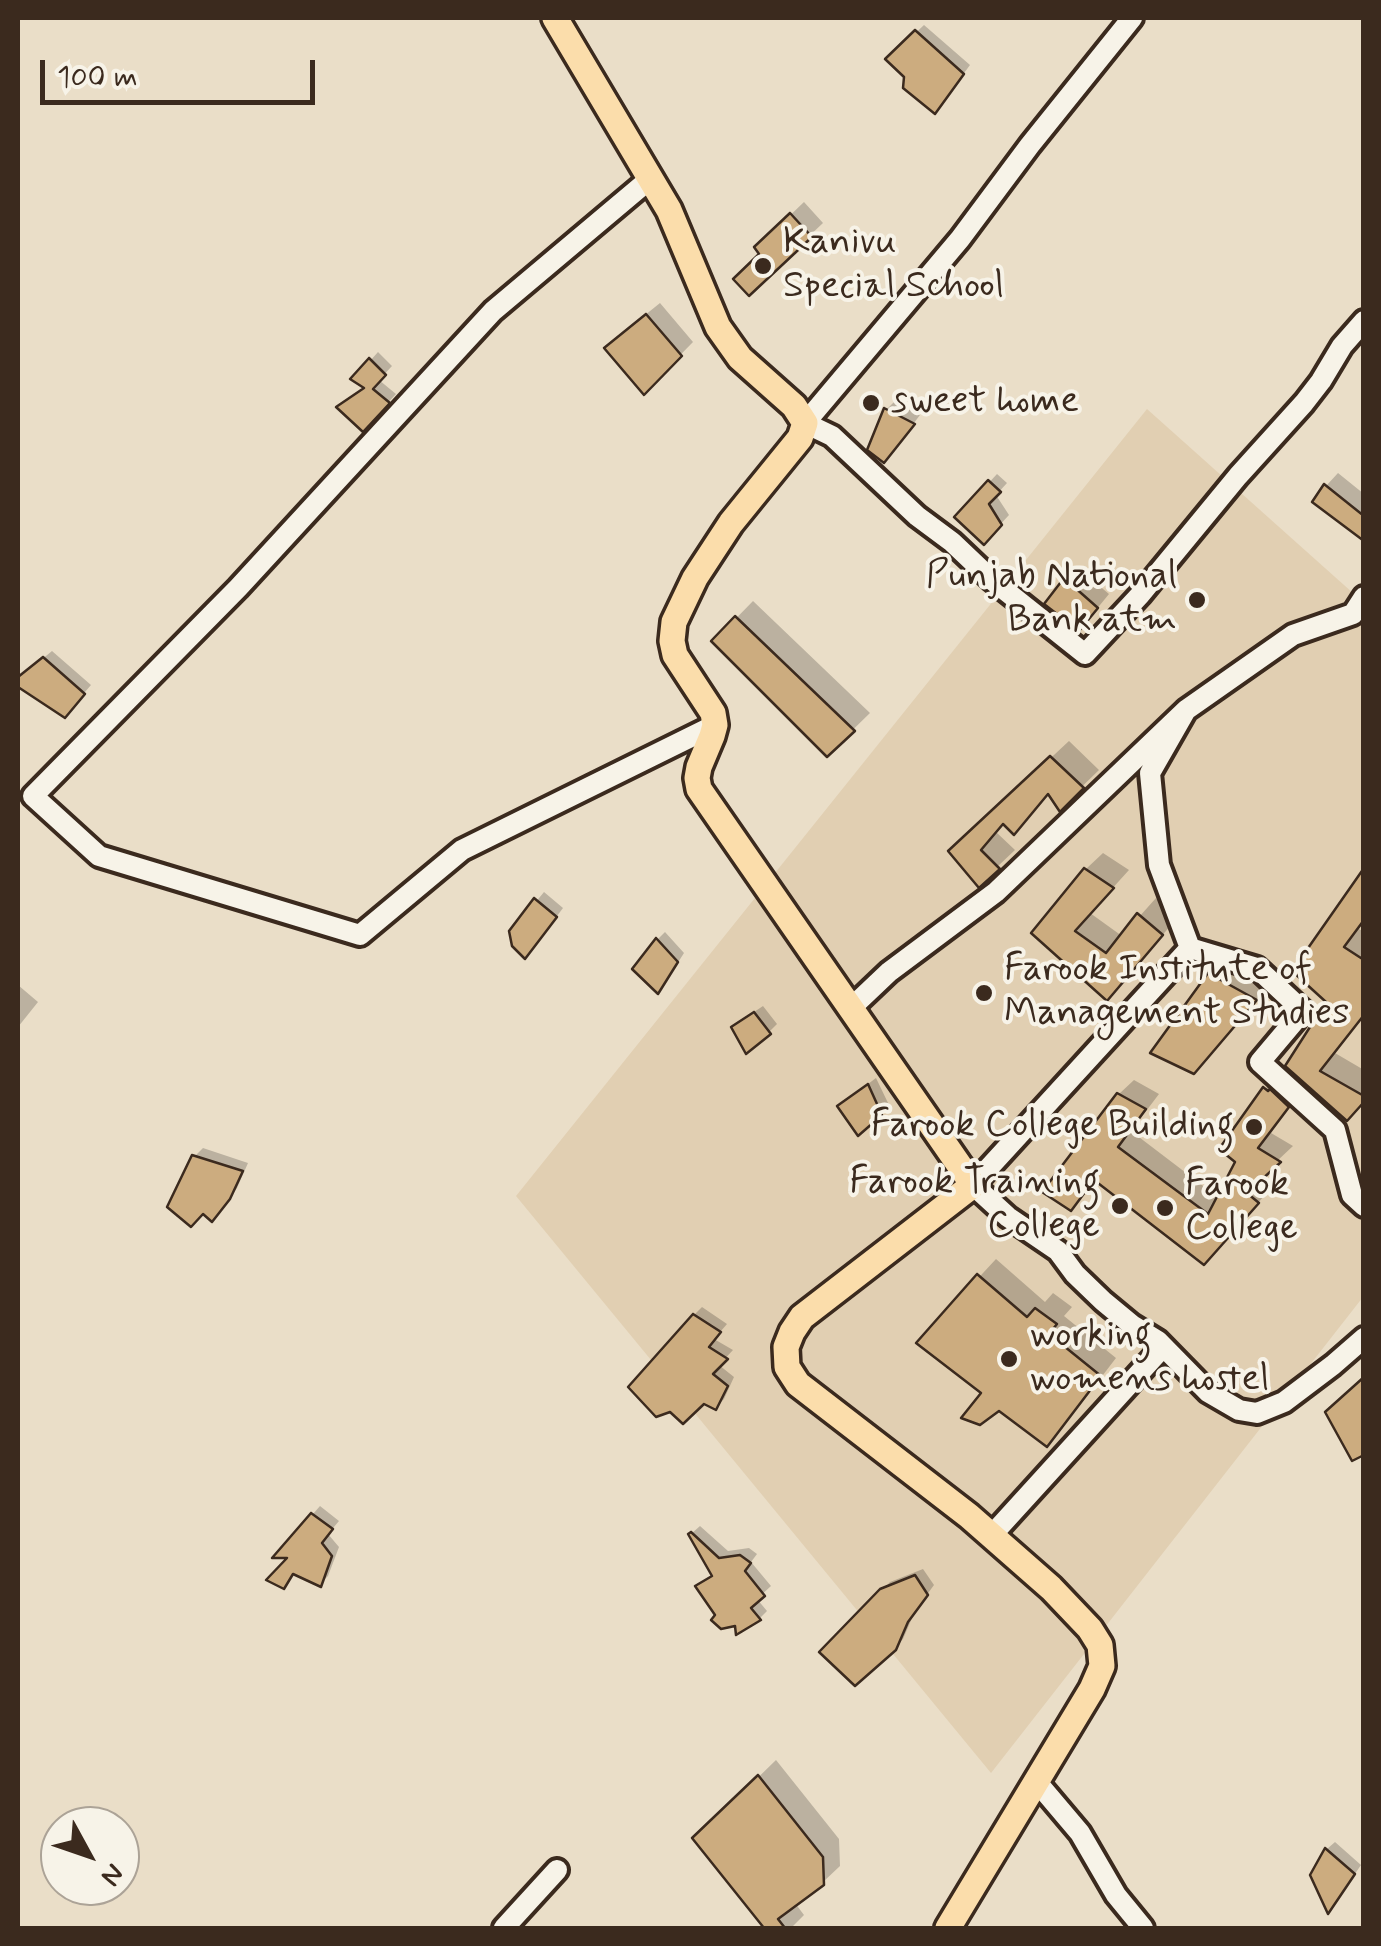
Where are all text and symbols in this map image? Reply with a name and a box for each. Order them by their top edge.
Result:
scale bar [45,40,320,102]
text: 100 m [57,58,138,97]
place label: Kanivu Special School [783,221,1004,310]
marker: Kanivu Special School [752,255,774,277]
place label: sweet home [891,380,1079,426]
marker: sweet home [860,392,882,414]
place label: Punjab National Bank atm [926,555,1177,644]
marker: Punjab National Bank atm [1186,589,1208,611]
place label: Farook Institute of Management Studies [1004,948,1349,1038]
marker: Farook Institute of Management Studies [973,982,995,1004]
place label: Farook College Building [871,1104,1234,1150]
marker: Farook College Building [1243,1116,1265,1138]
place label: Farook Training College [849,1161,1100,1250]
place label: Farook College [1185,1163,1298,1252]
marker: Farook Training College [1109,1195,1131,1217]
marker: Farook College [1154,1197,1176,1219]
place label: working womens hostel [1029,1314,1269,1404]
marker: working womens hostel [998,1348,1020,1370]
north arrow [40,1806,140,1906]
text: N [92,1855,132,1893]

